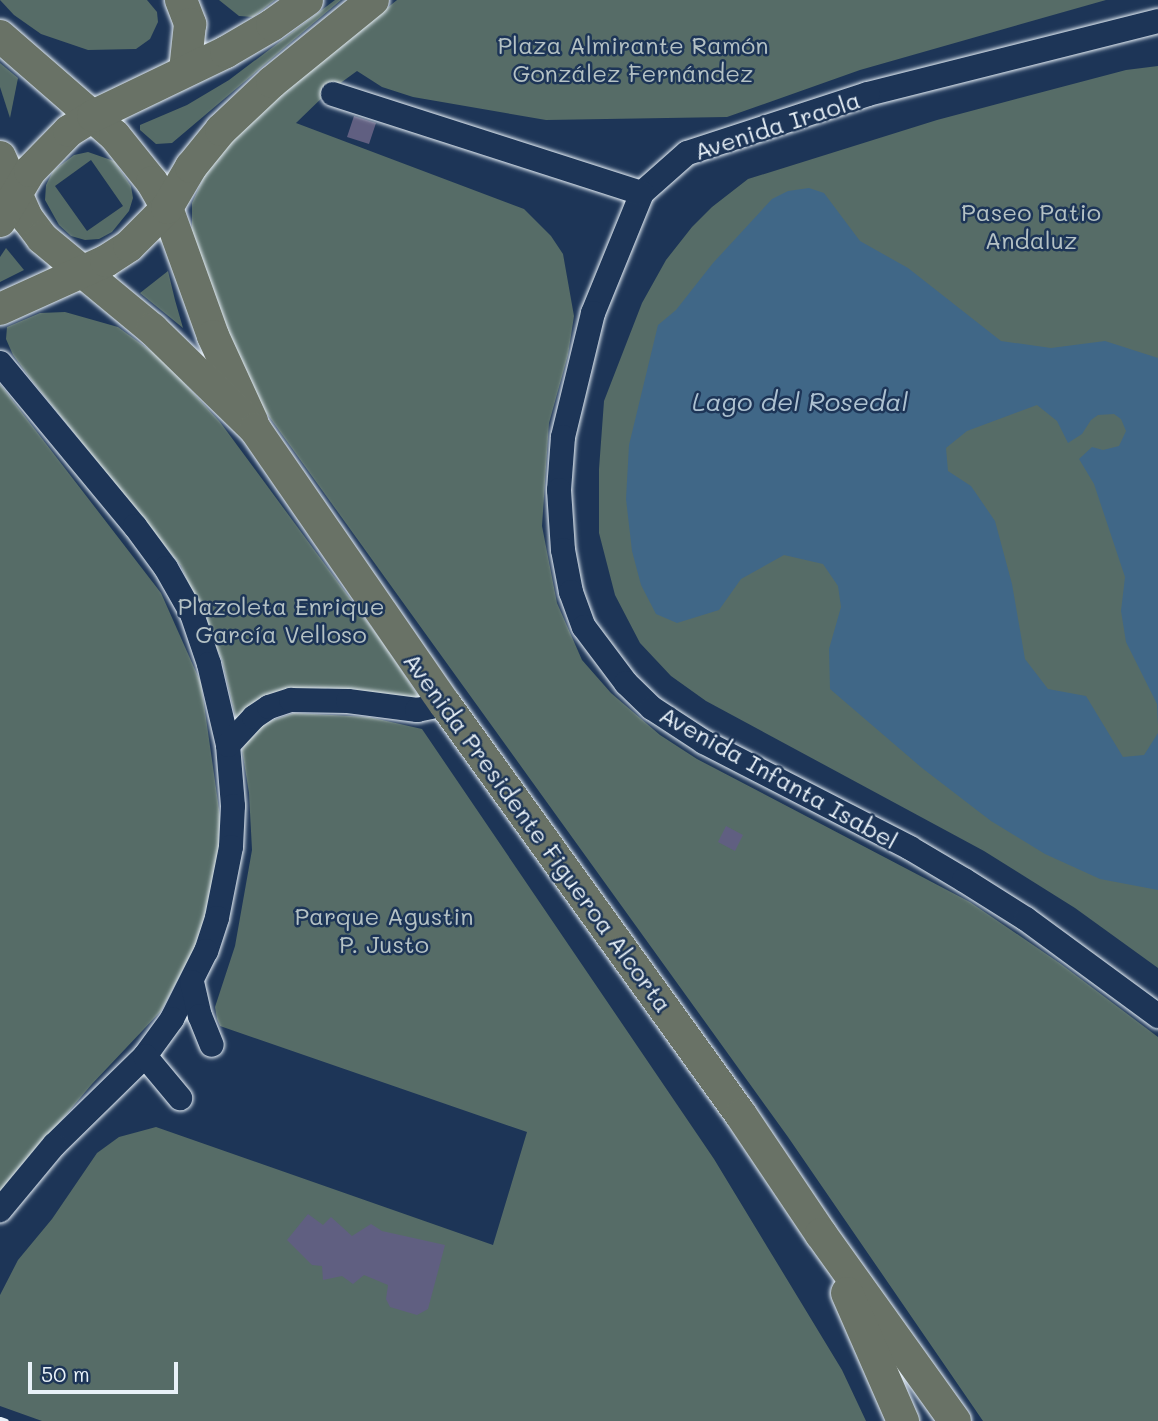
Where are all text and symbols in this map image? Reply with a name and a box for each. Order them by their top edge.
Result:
park label: Plaza Almirante Ramón González Fernández [497,31,769,87]
street label: Avenida Iraola [690,85,864,165]
park label: Paseo Patio Andaluz [961,198,1101,254]
water label: Lago del Rosedal [692,386,908,418]
park label: Plazoleta Enrique García Velloso [177,592,385,648]
street label: Avenida Presidente Figueroa Alcorta [398,647,678,1017]
street label: Avenida Infanta Isabel [655,699,903,855]
park label: Parque Agustin P. Justo [294,902,474,958]
scale bar [32,1348,182,1392]
text: 50 m [41,1360,90,1387]

